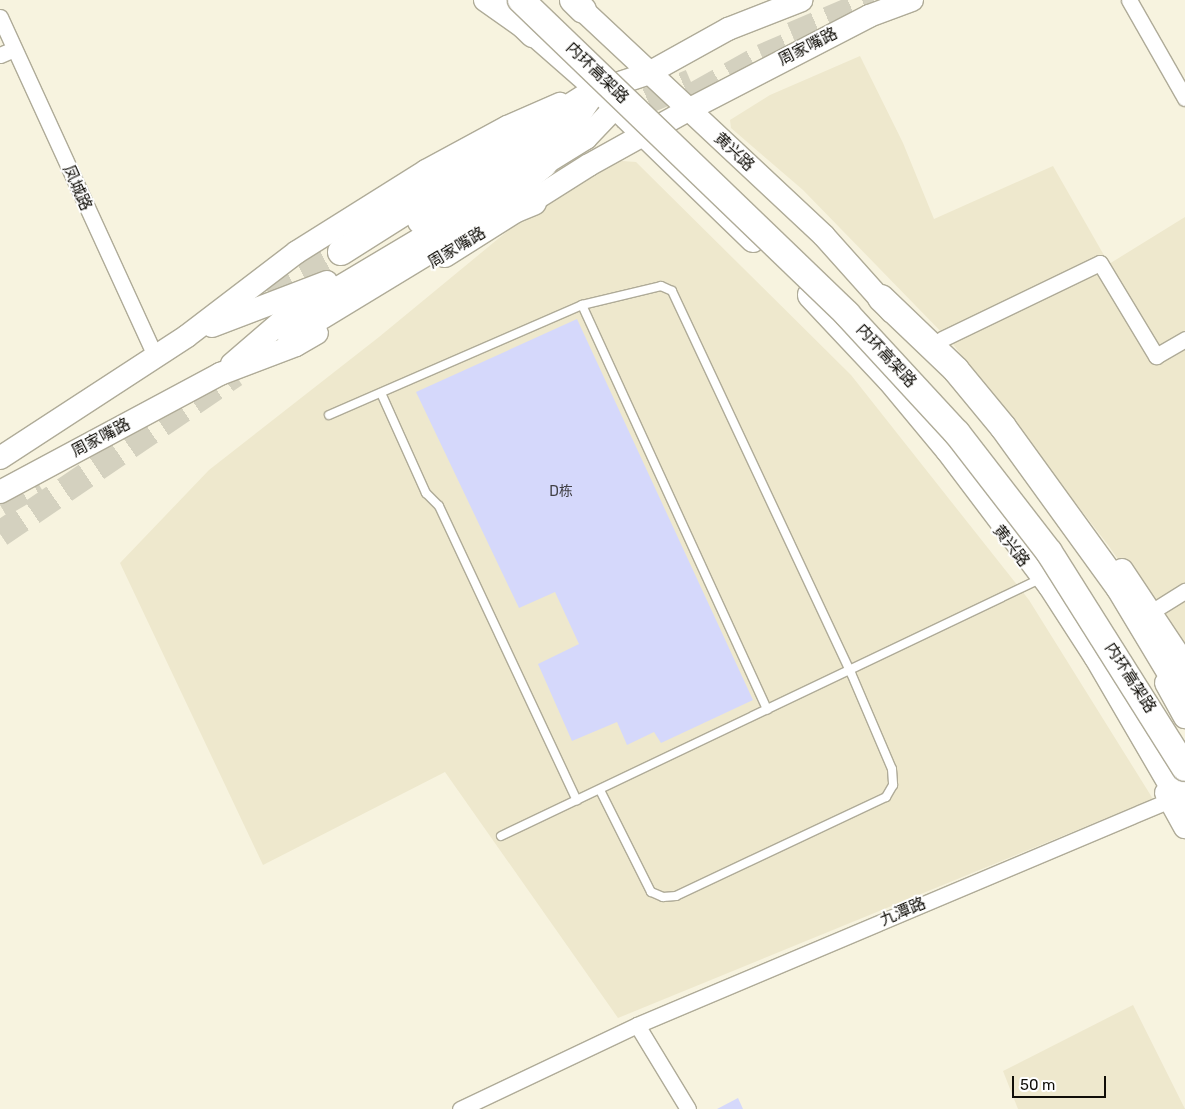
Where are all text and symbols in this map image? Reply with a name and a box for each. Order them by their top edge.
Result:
street label: 周家嘴路 [775,24,841,70]
street label: 内环高架路 [562,38,632,108]
street label: 黄兴路 [710,129,758,175]
street label: 凤城路 [58,162,96,214]
street label: 周家嘴路 [425,223,489,273]
street label: 内环高架路 [852,320,920,392]
street label: 周家嘴路 [68,415,134,461]
house number: D栋 [549,484,573,500]
street label: 黄兴路 [989,521,1033,571]
street label: 内环高架路 [1100,639,1160,717]
street label: 九潭路 [877,894,929,930]
scale bar [1015,1066,1109,1098]
text: 50 m [1020,1076,1055,1094]

